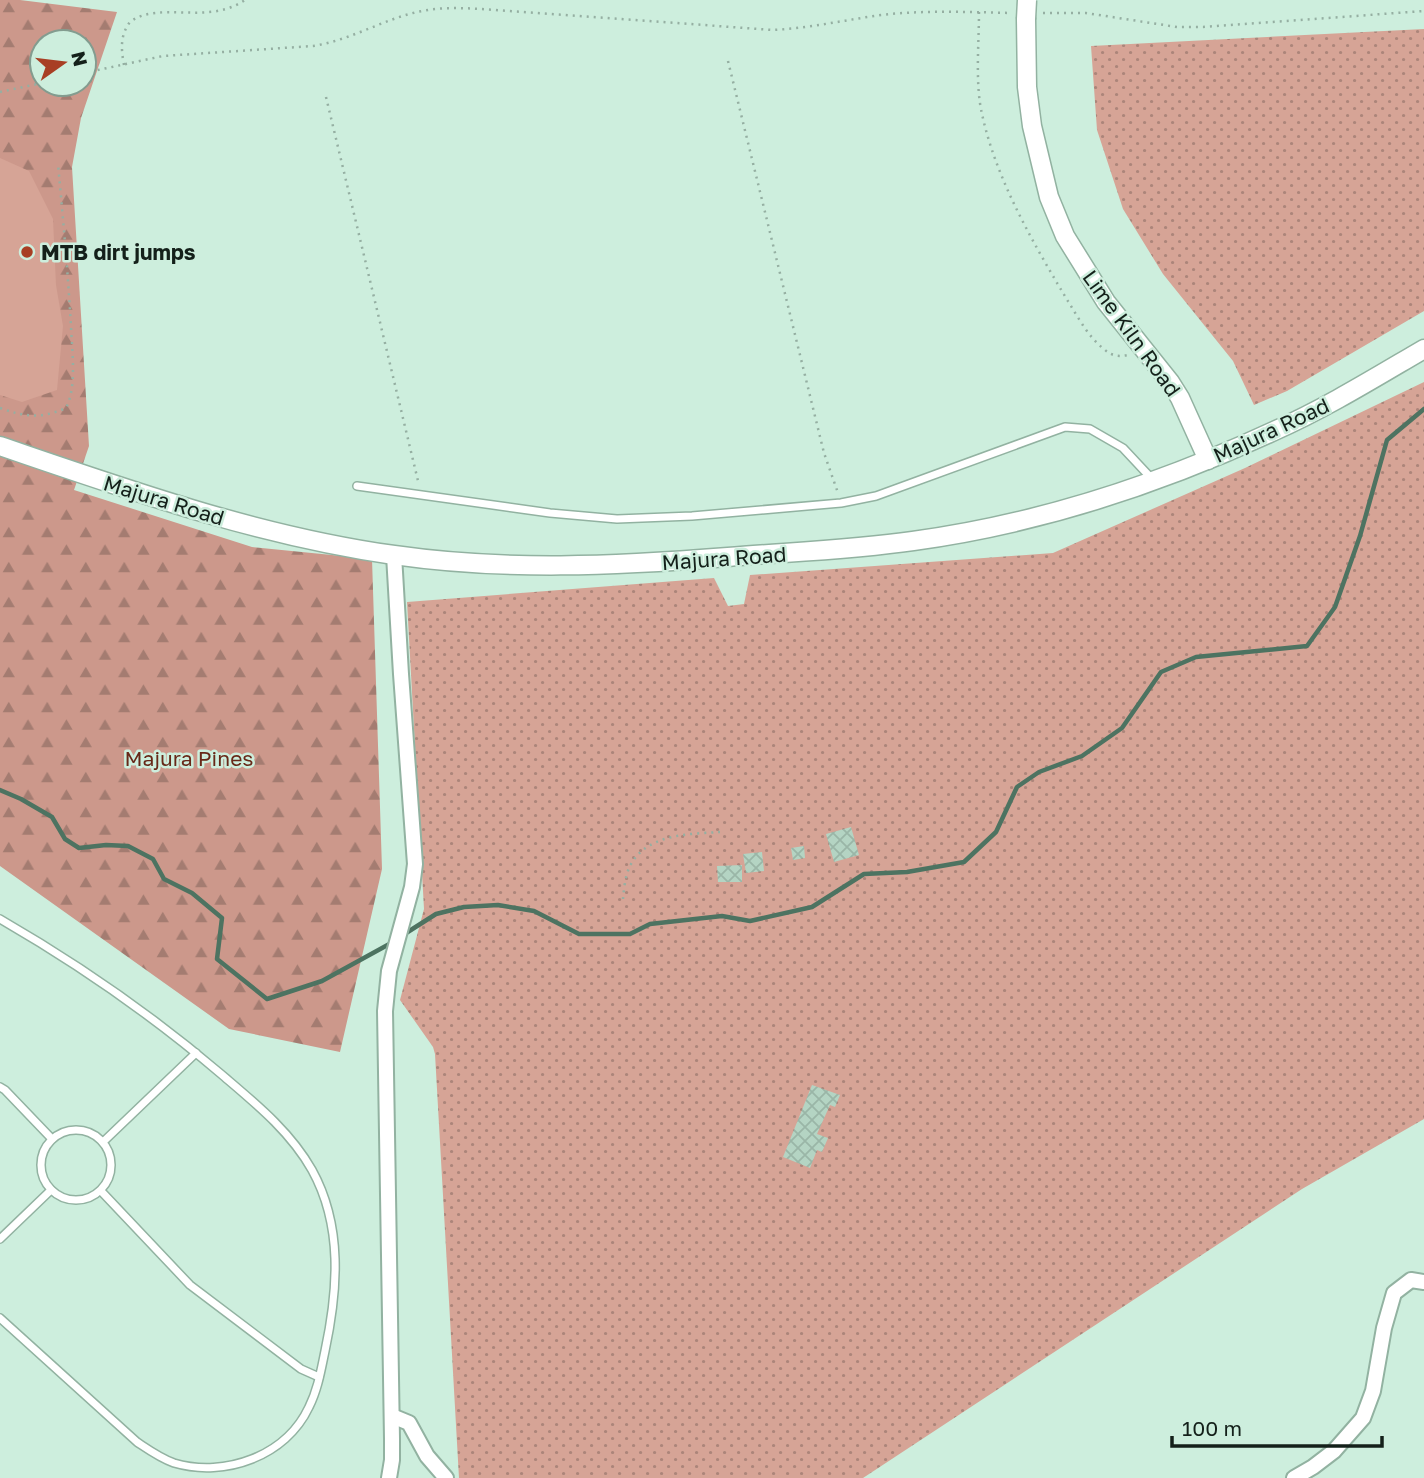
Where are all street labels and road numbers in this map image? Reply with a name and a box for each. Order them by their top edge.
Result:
street label: Lime Kiln Road [1077,265,1187,401]
street label: Majura Road [1209,392,1333,468]
street label: Majura Road [101,469,227,531]
street label: Majura Road [661,541,787,575]

